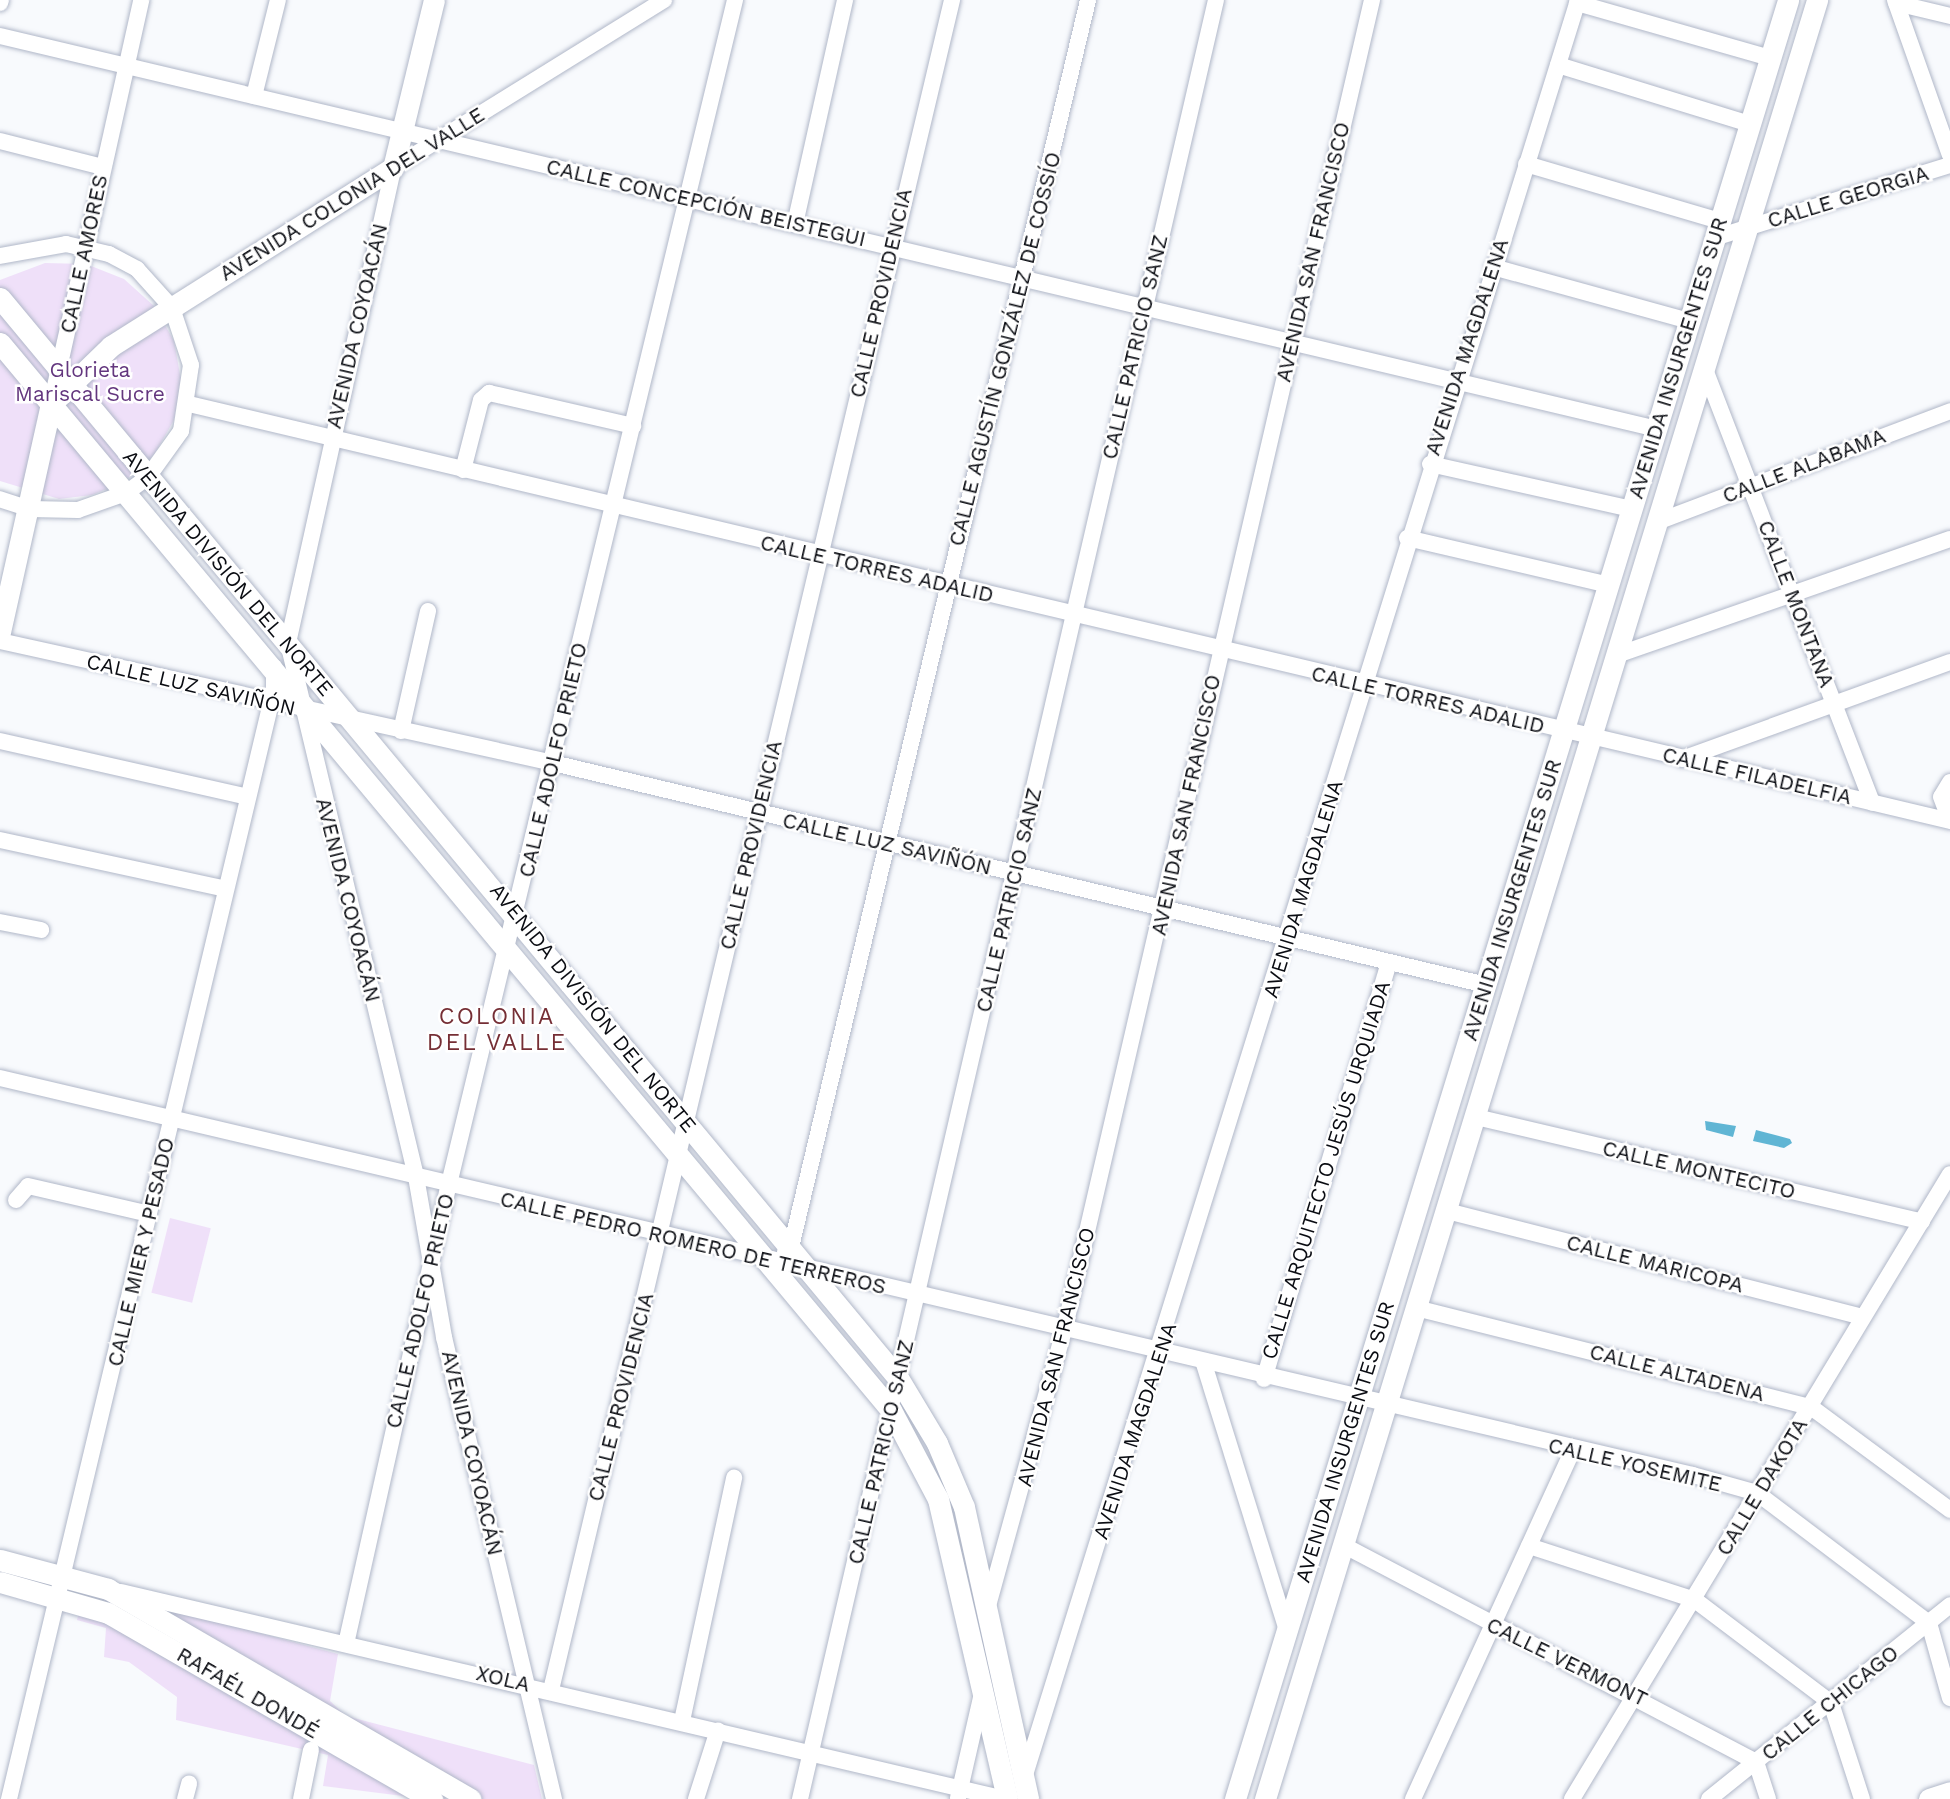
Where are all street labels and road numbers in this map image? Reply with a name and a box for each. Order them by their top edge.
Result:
street label: AVENIDA COLONIA DEL VALLE [214,101,490,287]
street label: AVENIDA SAN FRANCISCO [1271,119,1355,385]
street label: CALLE AGUSTÍN GONZÁLEZ DE COSSÍO [944,149,1066,549]
street label: CALLE CONCEPCIÓN BEISTEGUI [544,154,868,252]
street label: CALLE GEORGIA [1764,161,1932,233]
street label: CALLE AMORES [55,172,113,336]
street label: CALLE PROVIDENCIA [845,186,917,400]
street label: AVENIDA INSURGENTES SUR [1623,214,1733,502]
street label: AVENIDA COYOACÁN [321,221,393,431]
street label: CALLE PATRICIO SANZ [1097,232,1173,462]
street label: AVENIDA MAGDALENA [1420,235,1514,459]
street label: CALLE ALABAMA [1719,423,1889,509]
street label: AVENIDA DIVISIÓN DEL NORTE [117,444,339,702]
street label: CALLE MONTANA [1753,517,1839,691]
street label: CALLE TORRES ADALID [757,530,997,608]
street label: CALLE ADOLFO PRIETO [514,640,592,880]
street label: CALLE LUZ SAVIÑÓN [84,649,298,721]
street label: CALLE TORRES ADALID [1308,661,1548,739]
street label: AVENIDA SAN FRANCISCO [1146,672,1226,938]
street label: CALLE PROVIDENCIA [715,738,787,952]
street label: CALLE FILADELFIA [1660,742,1854,810]
street label: AVENIDA INSURGENTES SUR [1457,756,1567,1044]
street label: AVENIDA MAGDALENA [1258,777,1348,1001]
street label: CALLE PATRICIO SANZ [971,785,1047,1015]
street label: AVENIDA COYOACÁN [310,795,386,1005]
street label: CALLE LUZ SAVIÑÓN [780,808,994,880]
street label: AVENIDA DIVISIÓN DEL NORTE [484,878,702,1138]
street label: CALLE ARQUITECTO JESÚS URQUIADA [1256,977,1396,1363]
street label: CALLE MIER Y PESADO [102,1134,180,1370]
street label: CALLE MONTECITO [1600,1136,1798,1204]
street label: CALLE PEDRO ROMERO DE TERREROS [497,1186,889,1300]
street label: CALLE ADOLFO PRIETO [381,1191,459,1431]
street label: AVENIDA SAN FRANCISCO [1011,1224,1101,1490]
street label: CALLE MARICOPA [1564,1230,1746,1298]
street label: CALLE PROVIDENCIA [583,1290,659,1504]
street label: AVENIDA INSURGENTES SUR [1290,1298,1400,1586]
street label: AVENIDA MAGDALENA [1088,1319,1182,1543]
street label: CALLE PATRICIO SANZ [843,1337,919,1567]
street label: CALLE ALTADENA [1587,1339,1767,1407]
street label: AVENIDA COYOACÁN [436,1348,508,1558]
street label: CALLE DAKOTA [1711,1414,1813,1560]
street label: CALLE YOSEMITE [1545,1433,1725,1497]
street label: CALLE VERMONT [1482,1612,1652,1712]
street label: CALLE CHICAGO [1757,1640,1903,1766]
street label: RAFAÉL DONDÉ [172,1642,324,1744]
street label: XOLA [474,1661,532,1697]

